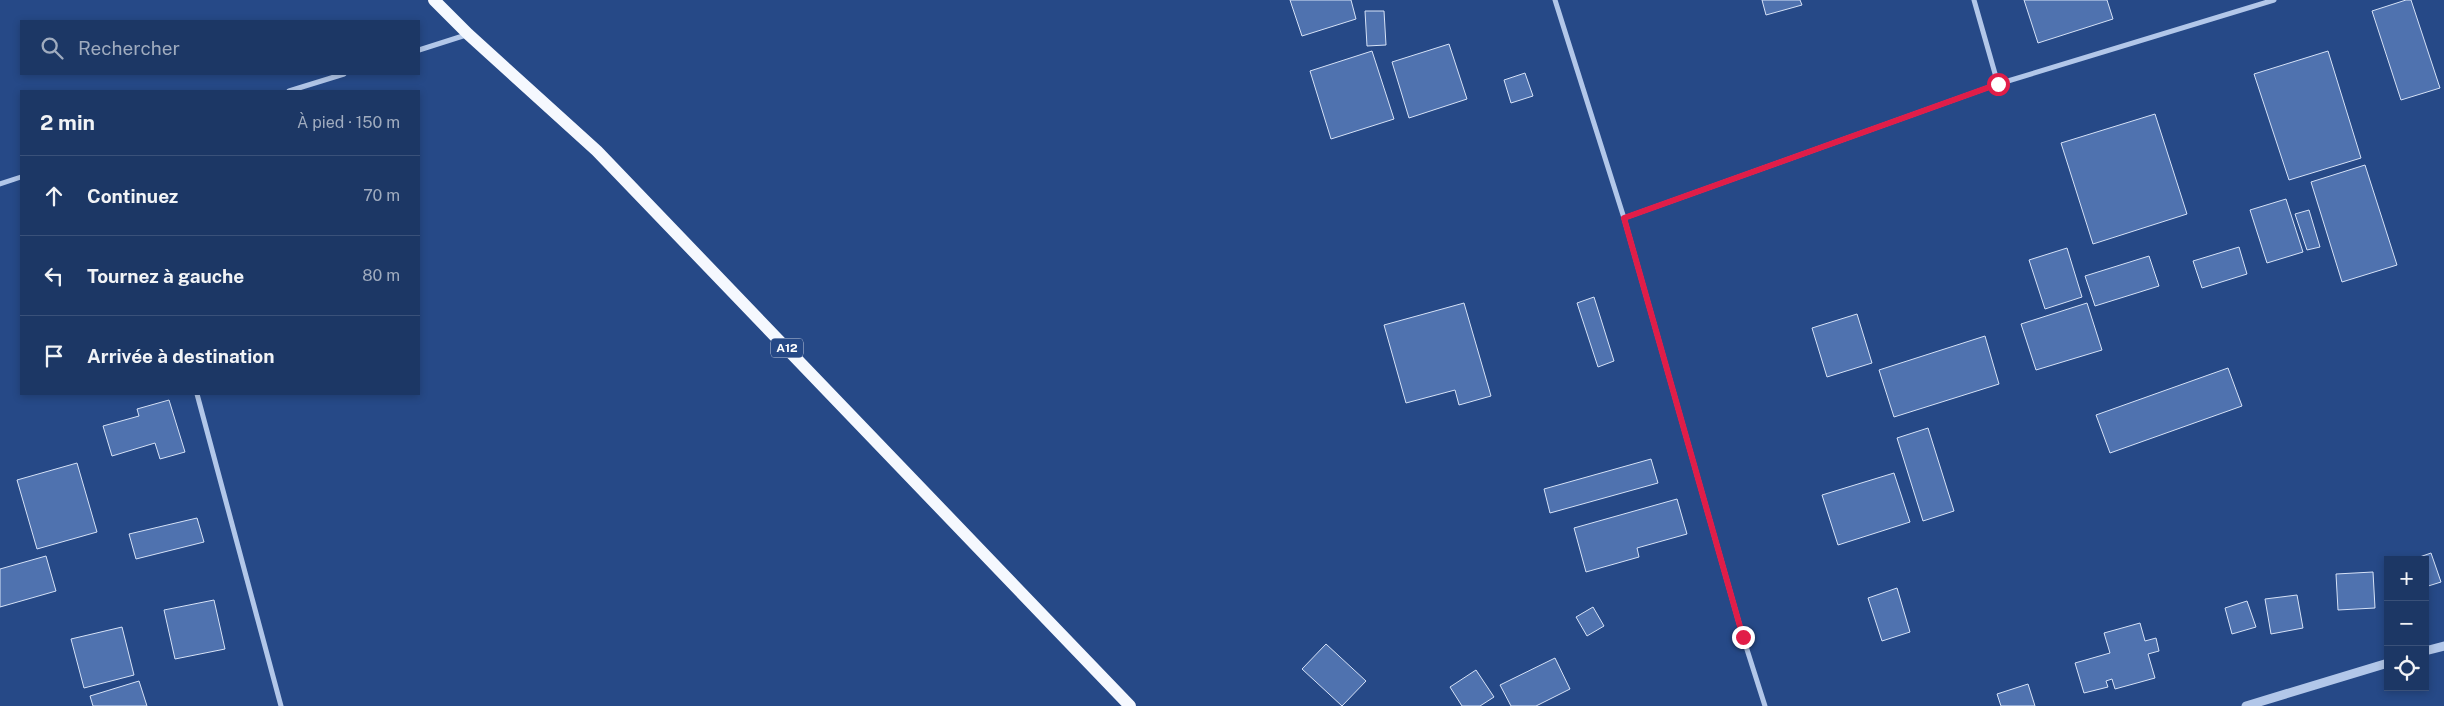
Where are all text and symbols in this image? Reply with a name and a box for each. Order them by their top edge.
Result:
search box [20,20,420,75]
icon: search [38,34,66,62]
text: Rechercher [78,37,180,59]
route start [1987,73,2010,96]
text: 2 min [40,110,95,135]
text: À pied · 150 m [297,113,400,132]
icon: ahead [40,182,68,210]
text: Continuez [87,185,178,207]
text: 70 m [363,186,400,205]
icon: left [40,262,68,290]
text: Tournez à gauche [87,265,244,287]
text: 80 m [362,266,400,285]
road number: A12 [771,338,803,358]
icon: arrive [40,342,68,370]
text: Arrivée à destination [87,345,275,367]
map controls [2384,556,2429,691]
button: + [2384,556,2429,601]
button: − [2384,601,2429,646]
route end [1732,626,1755,649]
button: locate [2384,646,2429,691]

